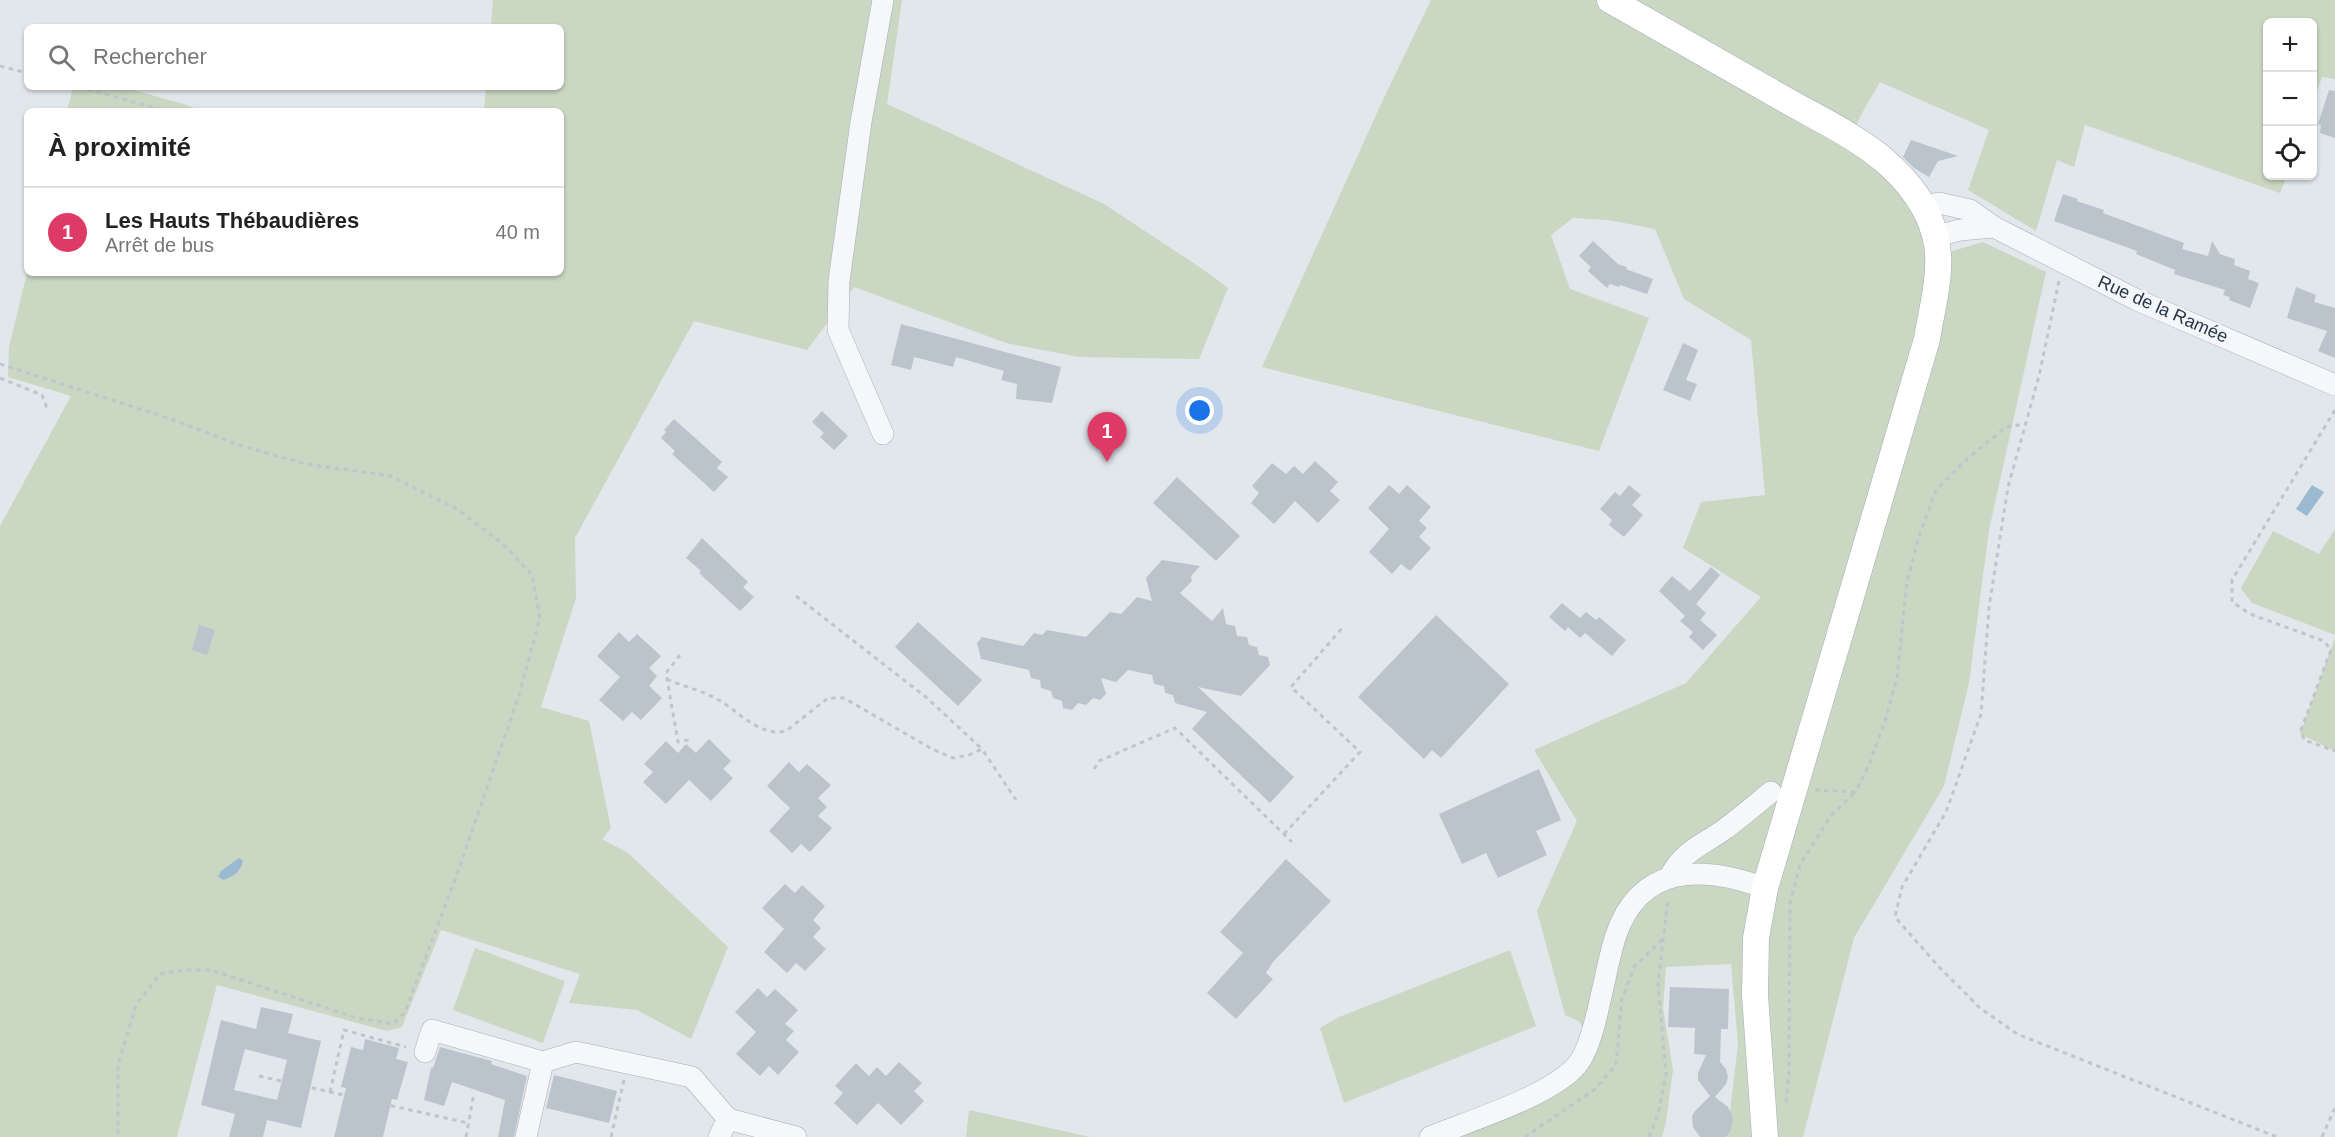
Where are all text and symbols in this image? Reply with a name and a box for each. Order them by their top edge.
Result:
map controls [2263,18,2317,180]
button: + [2263,18,2317,72]
search box [24,24,564,90]
icon: search [45,41,78,74]
text: Rechercher [93,44,207,69]
button: − [2263,72,2317,126]
button: locate [2263,126,2317,180]
text: À proximité [48,132,191,162]
text: Les Hauts Thébaudières [105,208,359,233]
text: 1 [62,221,73,243]
text: 40 m [496,221,540,243]
text: Arrêt de bus [105,234,214,256]
street label: Rue de la Ramée [2095,271,2231,347]
your location [1185,396,1214,425]
pin: 1 [1088,412,1126,462]

